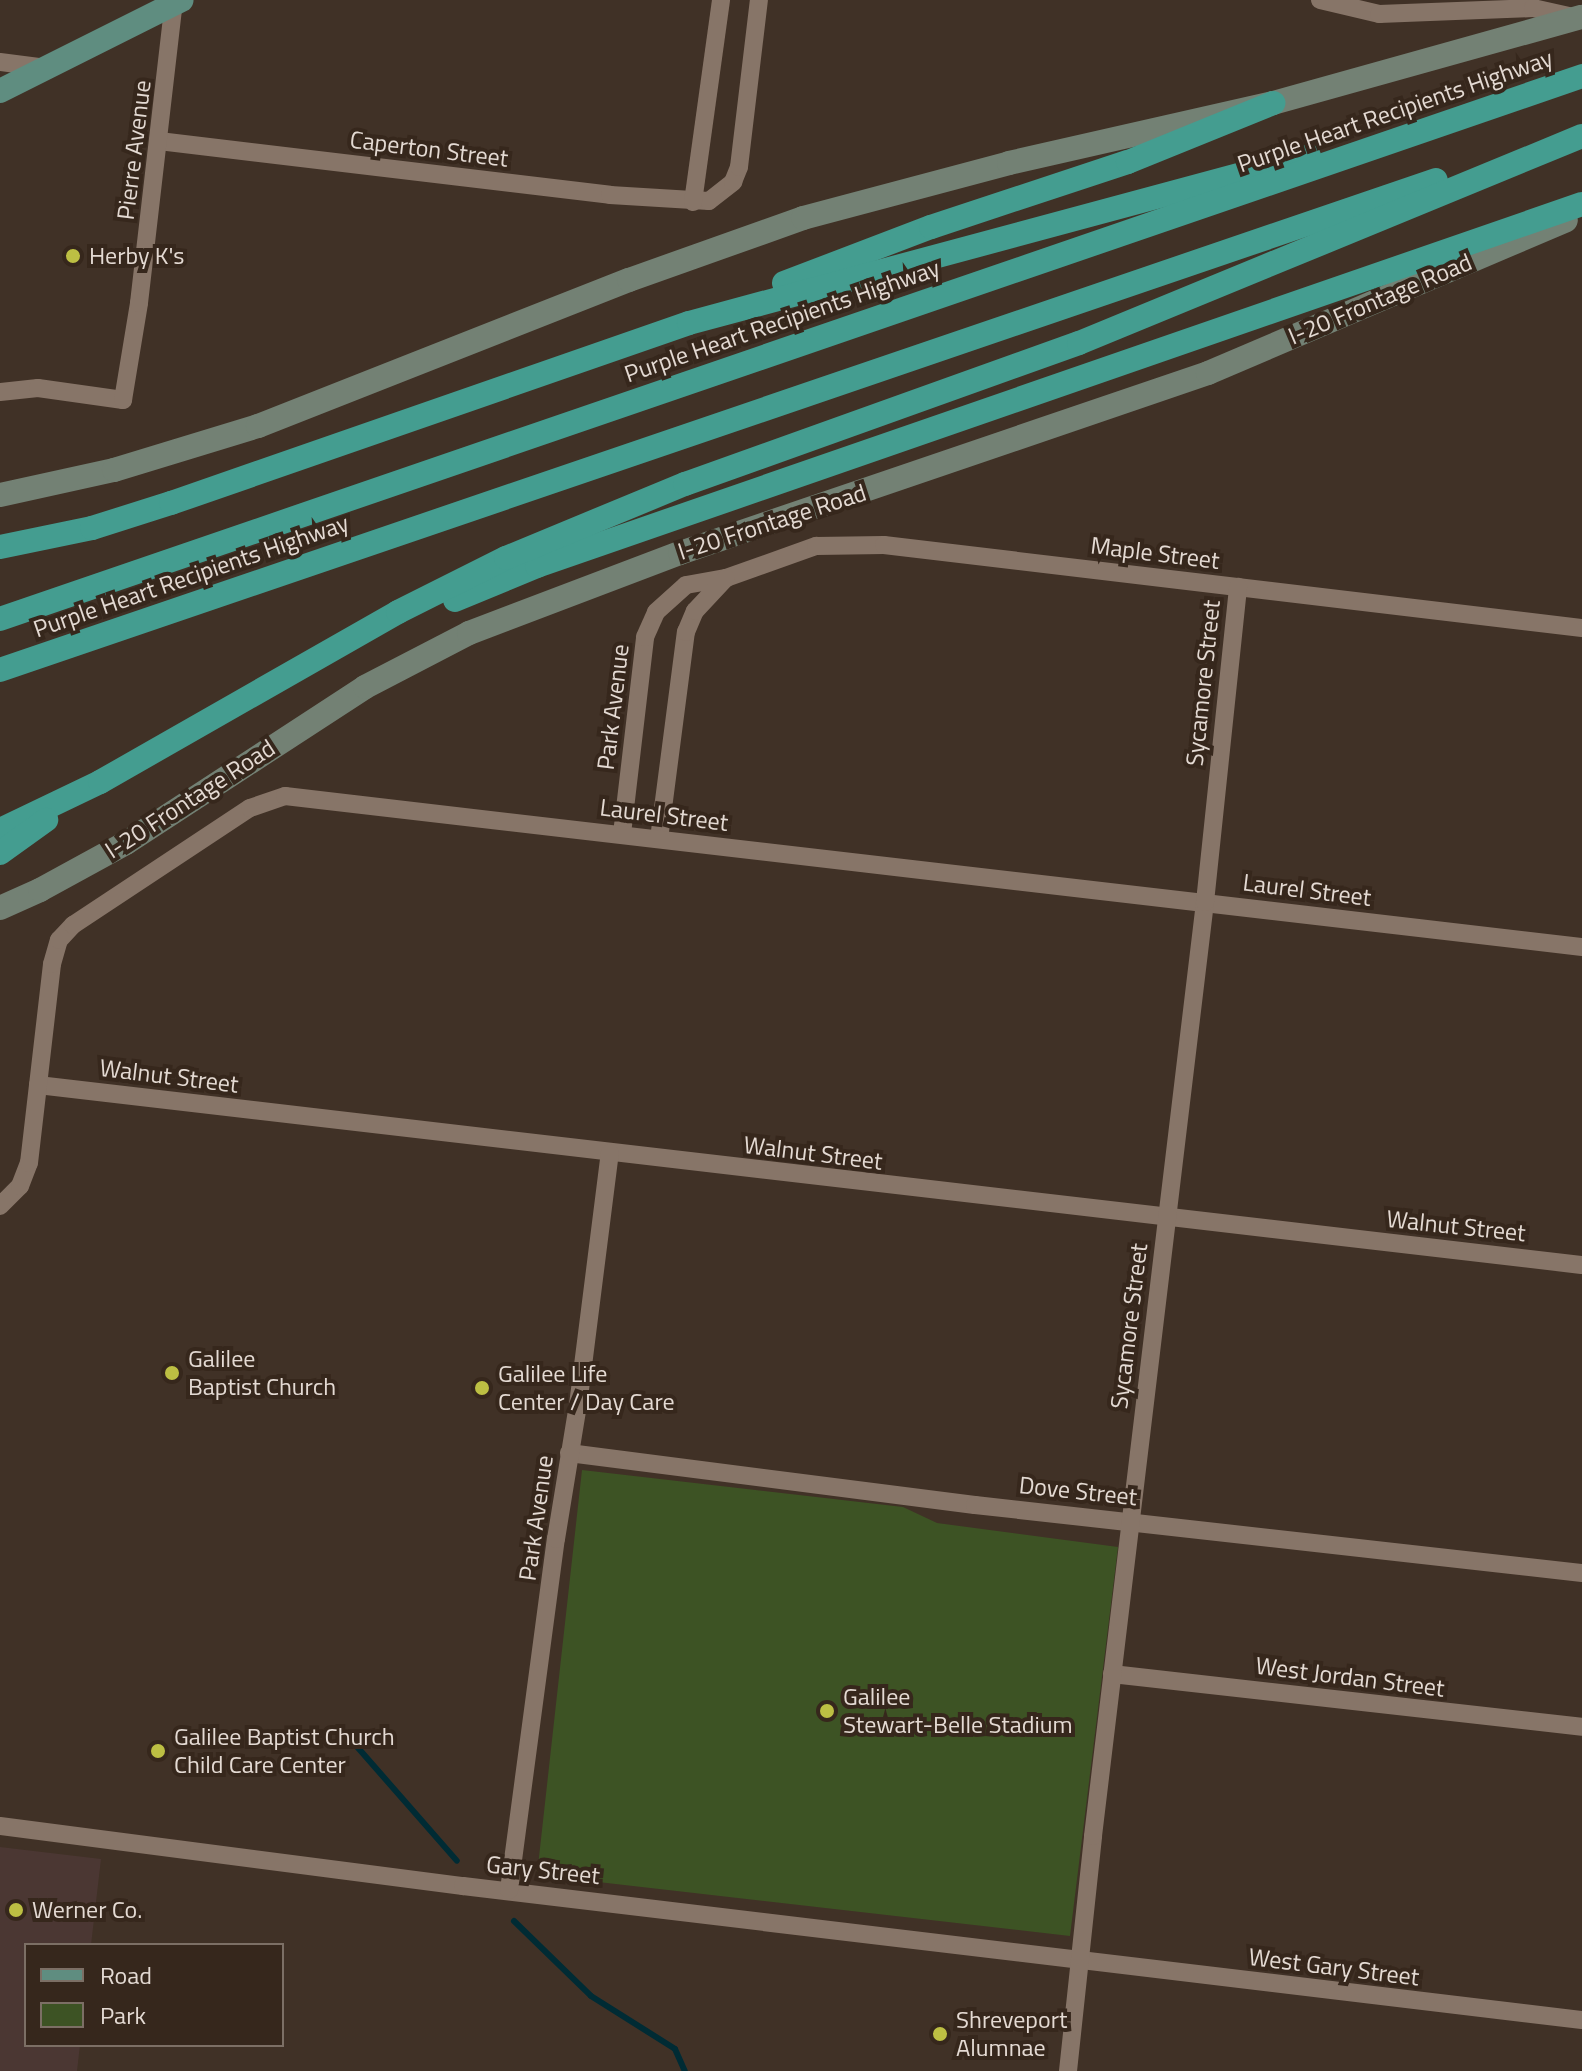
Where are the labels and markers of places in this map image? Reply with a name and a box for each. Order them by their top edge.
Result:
place label: Herby K's [89,242,184,270]
marker: Herby K's [64,247,82,265]
place label: Galilee Baptist Church [188,1345,336,1401]
place label: Galilee Life Center / Day Care [498,1360,675,1416]
marker: Galilee Baptist Church [163,1364,181,1382]
marker: Galilee Life Center / Day Care [473,1379,491,1397]
place label: Galilee Stewart-Belle Stadium [843,1683,1072,1739]
marker: Galilee Stewart-Belle Stadium [818,1702,836,1720]
place label: Galilee Baptist Church Child Care Center [174,1723,395,1779]
marker: Galilee Baptist Church Child Care Center [149,1742,167,1760]
place label: Werner Co. [32,1896,142,1924]
marker: Werner Co. [7,1901,25,1919]
place label: Shreveport Alumnae [956,2006,1067,2062]
marker: Shreveport Alumnae [931,2025,949,2043]

